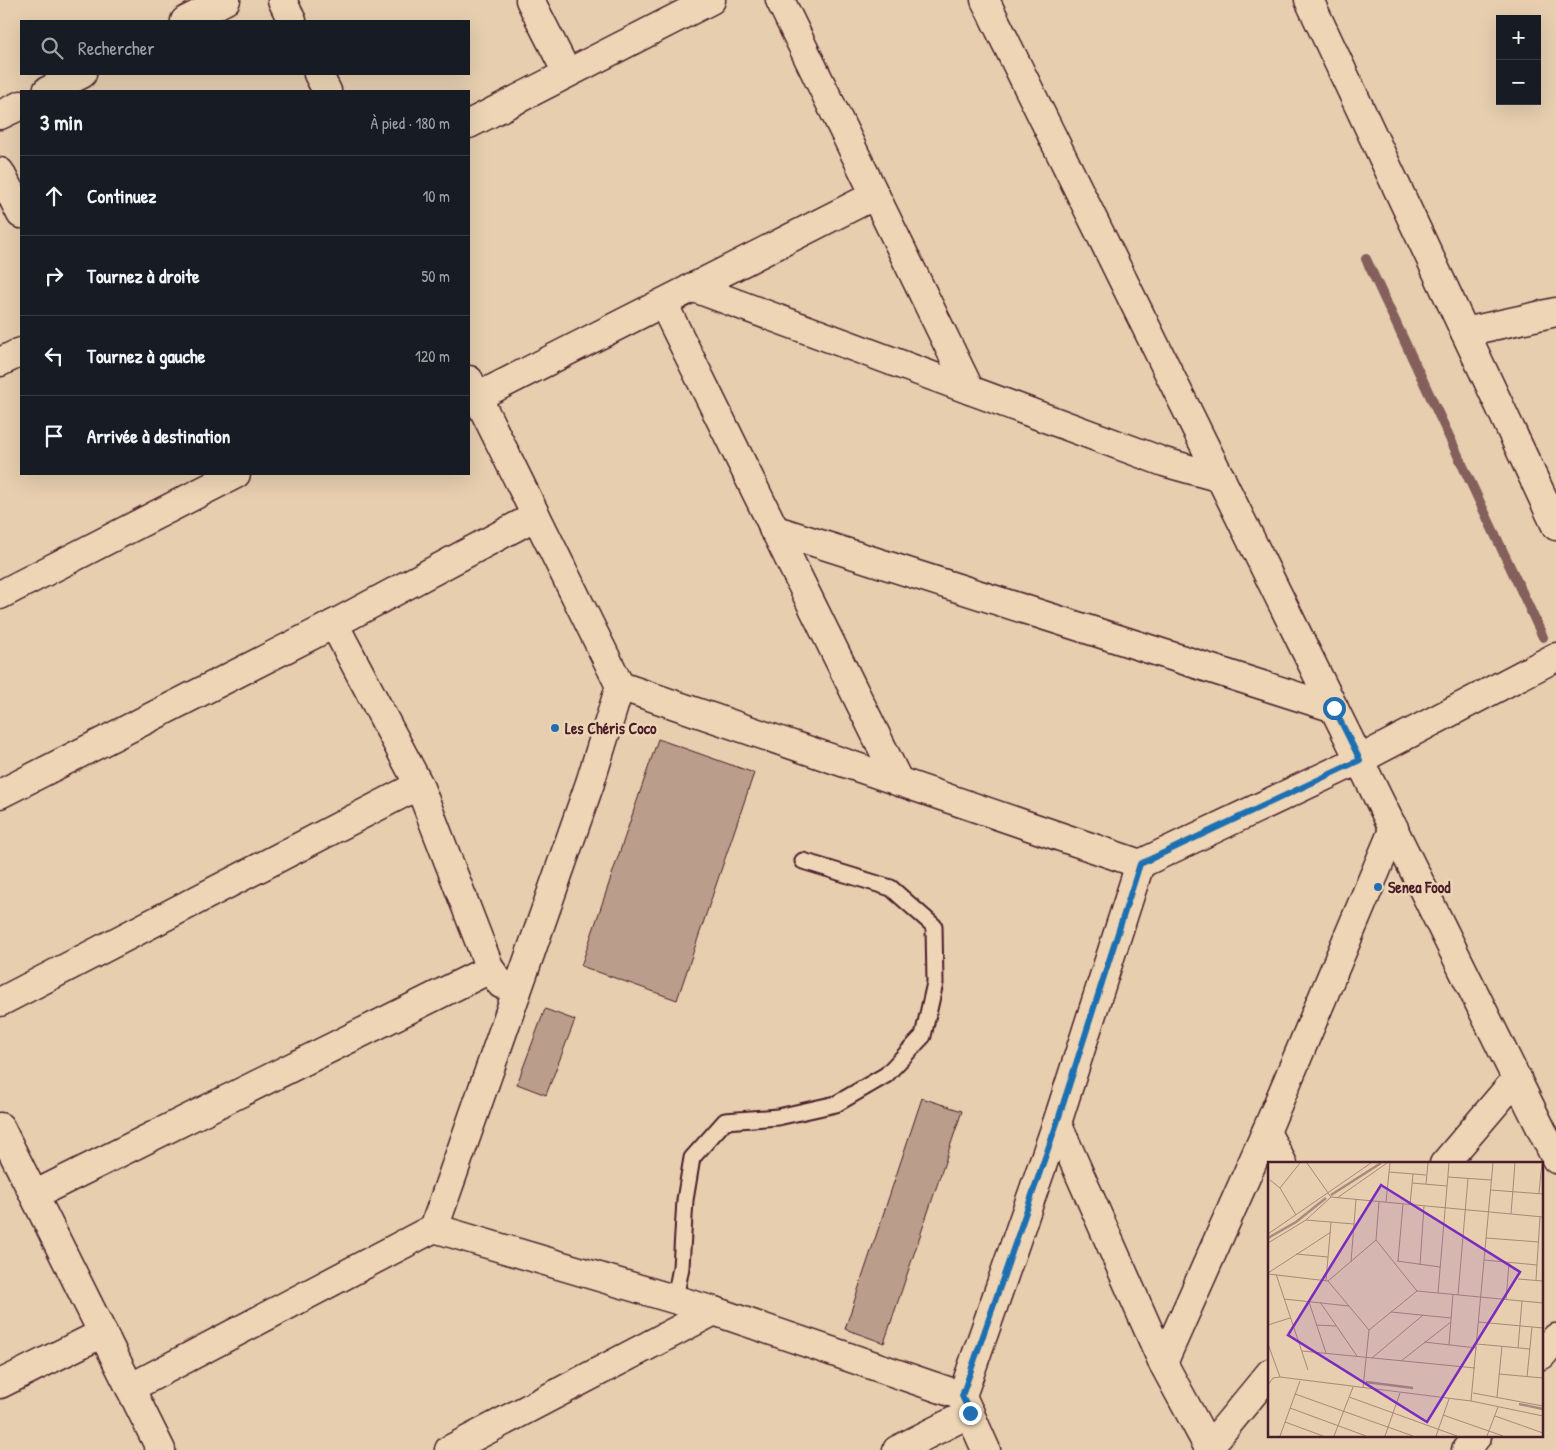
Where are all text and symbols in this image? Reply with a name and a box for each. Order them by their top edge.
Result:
map controls [1496,15,1541,105]
button: + [1496,15,1541,60]
search box [20,20,470,75]
icon: search [38,34,66,62]
text: Rechercher [78,35,155,61]
button: − [1496,60,1541,105]
text: 3 min [40,108,83,137]
text: À pied · 180 m [370,112,450,134]
icon: ahead [40,182,68,210]
text: Continuez [87,183,156,209]
text: 10 m [422,185,450,207]
icon: right [40,262,68,290]
text: Tournez à droite [87,263,200,289]
text: 50 m [422,265,450,287]
icon: left [40,342,68,370]
text: Tournez à gauche [87,343,205,369]
text: 120 m [415,345,450,367]
icon: arrive [40,422,68,450]
text: Arrivée à destination [87,423,230,449]
route start [1323,697,1346,720]
place label: Les Chéris Coco [565,717,657,739]
marker: Les Chéris Coco [549,722,561,734]
place label: Senea Food [1388,876,1451,898]
marker: Senea Food [1372,881,1384,893]
inset map [1268,1162,1544,1438]
route end [959,1402,982,1425]

